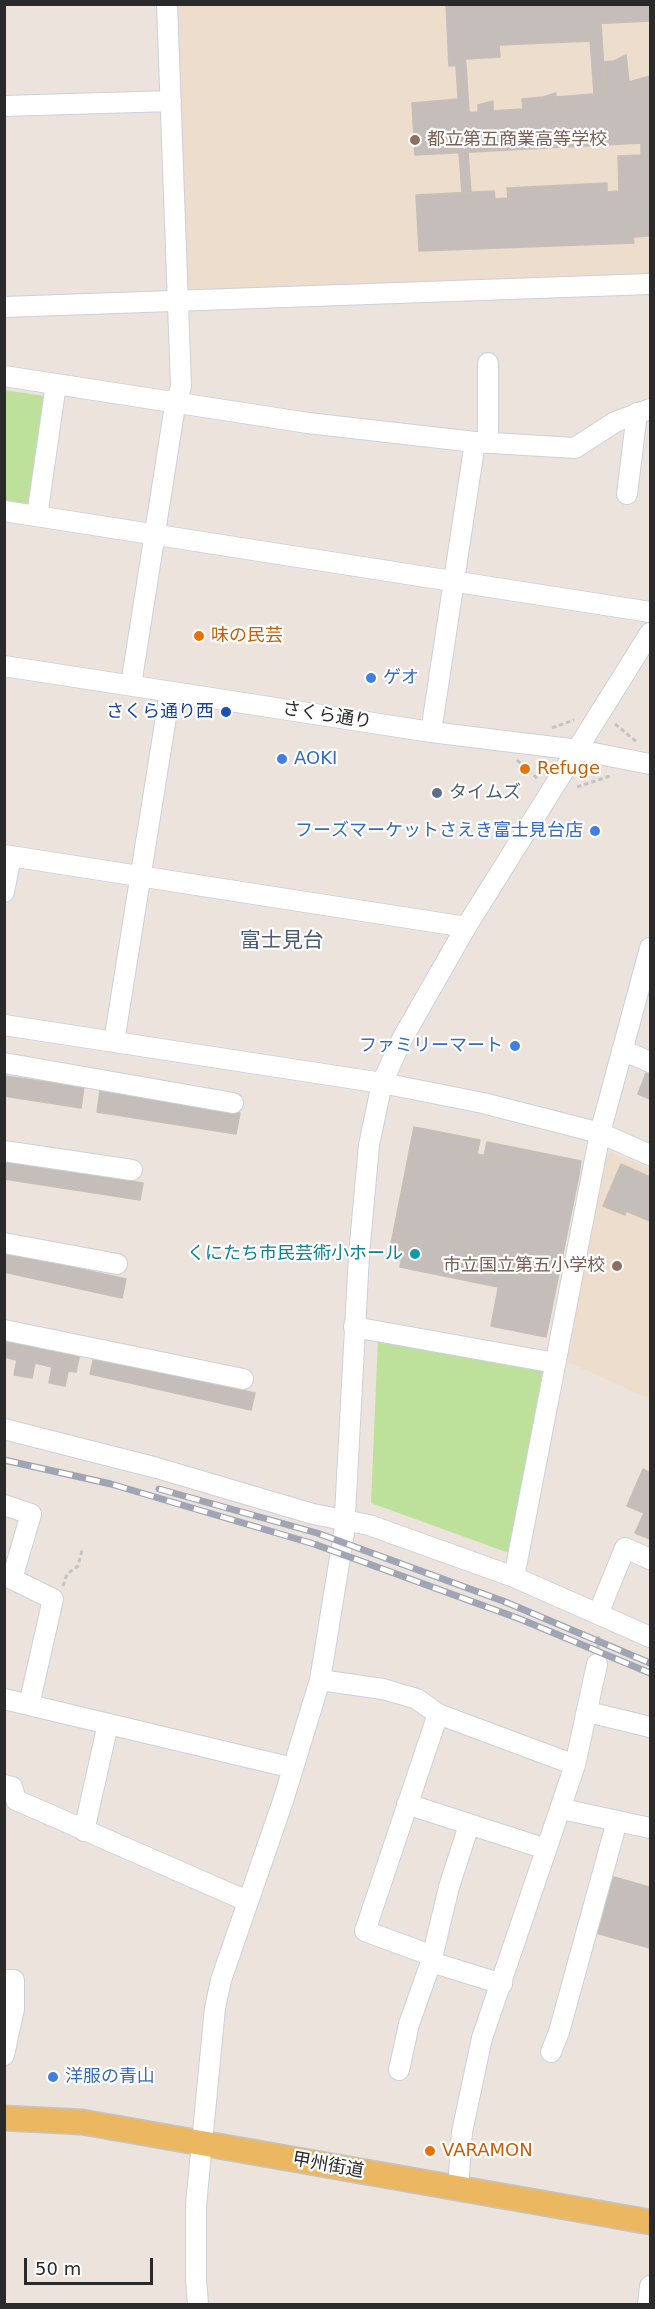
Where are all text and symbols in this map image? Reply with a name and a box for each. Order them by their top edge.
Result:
place label: 都立第五商業高等学校 [427,129,607,151]
marker: 都立第五商業高等学校 [408,133,422,147]
place label: 味の民芸 [211,625,283,647]
marker: 味の民芸 [192,629,206,643]
place label: ゲオ [383,667,419,689]
marker: ゲオ [364,671,378,685]
street label: さくら通り [281,698,373,734]
place label: さくら通り西 [106,701,214,723]
marker: さくら通り西 [219,705,233,719]
place label: AOKI [294,748,337,770]
marker: AOKI [275,752,289,766]
place label: Refuge [537,758,600,780]
marker: Refuge [518,762,532,776]
place label: タイムズ [449,782,521,804]
marker: タイムズ [430,786,444,800]
place label: フーズマーケットさえき富士見台店 [295,820,583,842]
marker: フーズマーケットさえき富士見台店 [588,824,602,838]
district label: 富士見台 [240,929,324,955]
place label: ファミリーマート [359,1035,503,1057]
marker: ファミリーマート [508,1039,522,1053]
place label: くにたち市民芸術小ホール [187,1243,403,1265]
marker: くにたち市民芸術小ホール [408,1247,422,1261]
place label: 市立国立第五小学校 [443,1255,605,1277]
marker: 市立国立第五小学校 [610,1259,624,1273]
place label: 洋服の青山 [65,2066,155,2088]
marker: 洋服の青山 [46,2070,60,2084]
place label: VARAMON [442,2140,533,2162]
marker: VARAMON [423,2144,437,2158]
street label: 甲州街道 [291,2149,365,2183]
scale bar [27,2246,156,2284]
text: 50 m [35,2258,81,2279]

